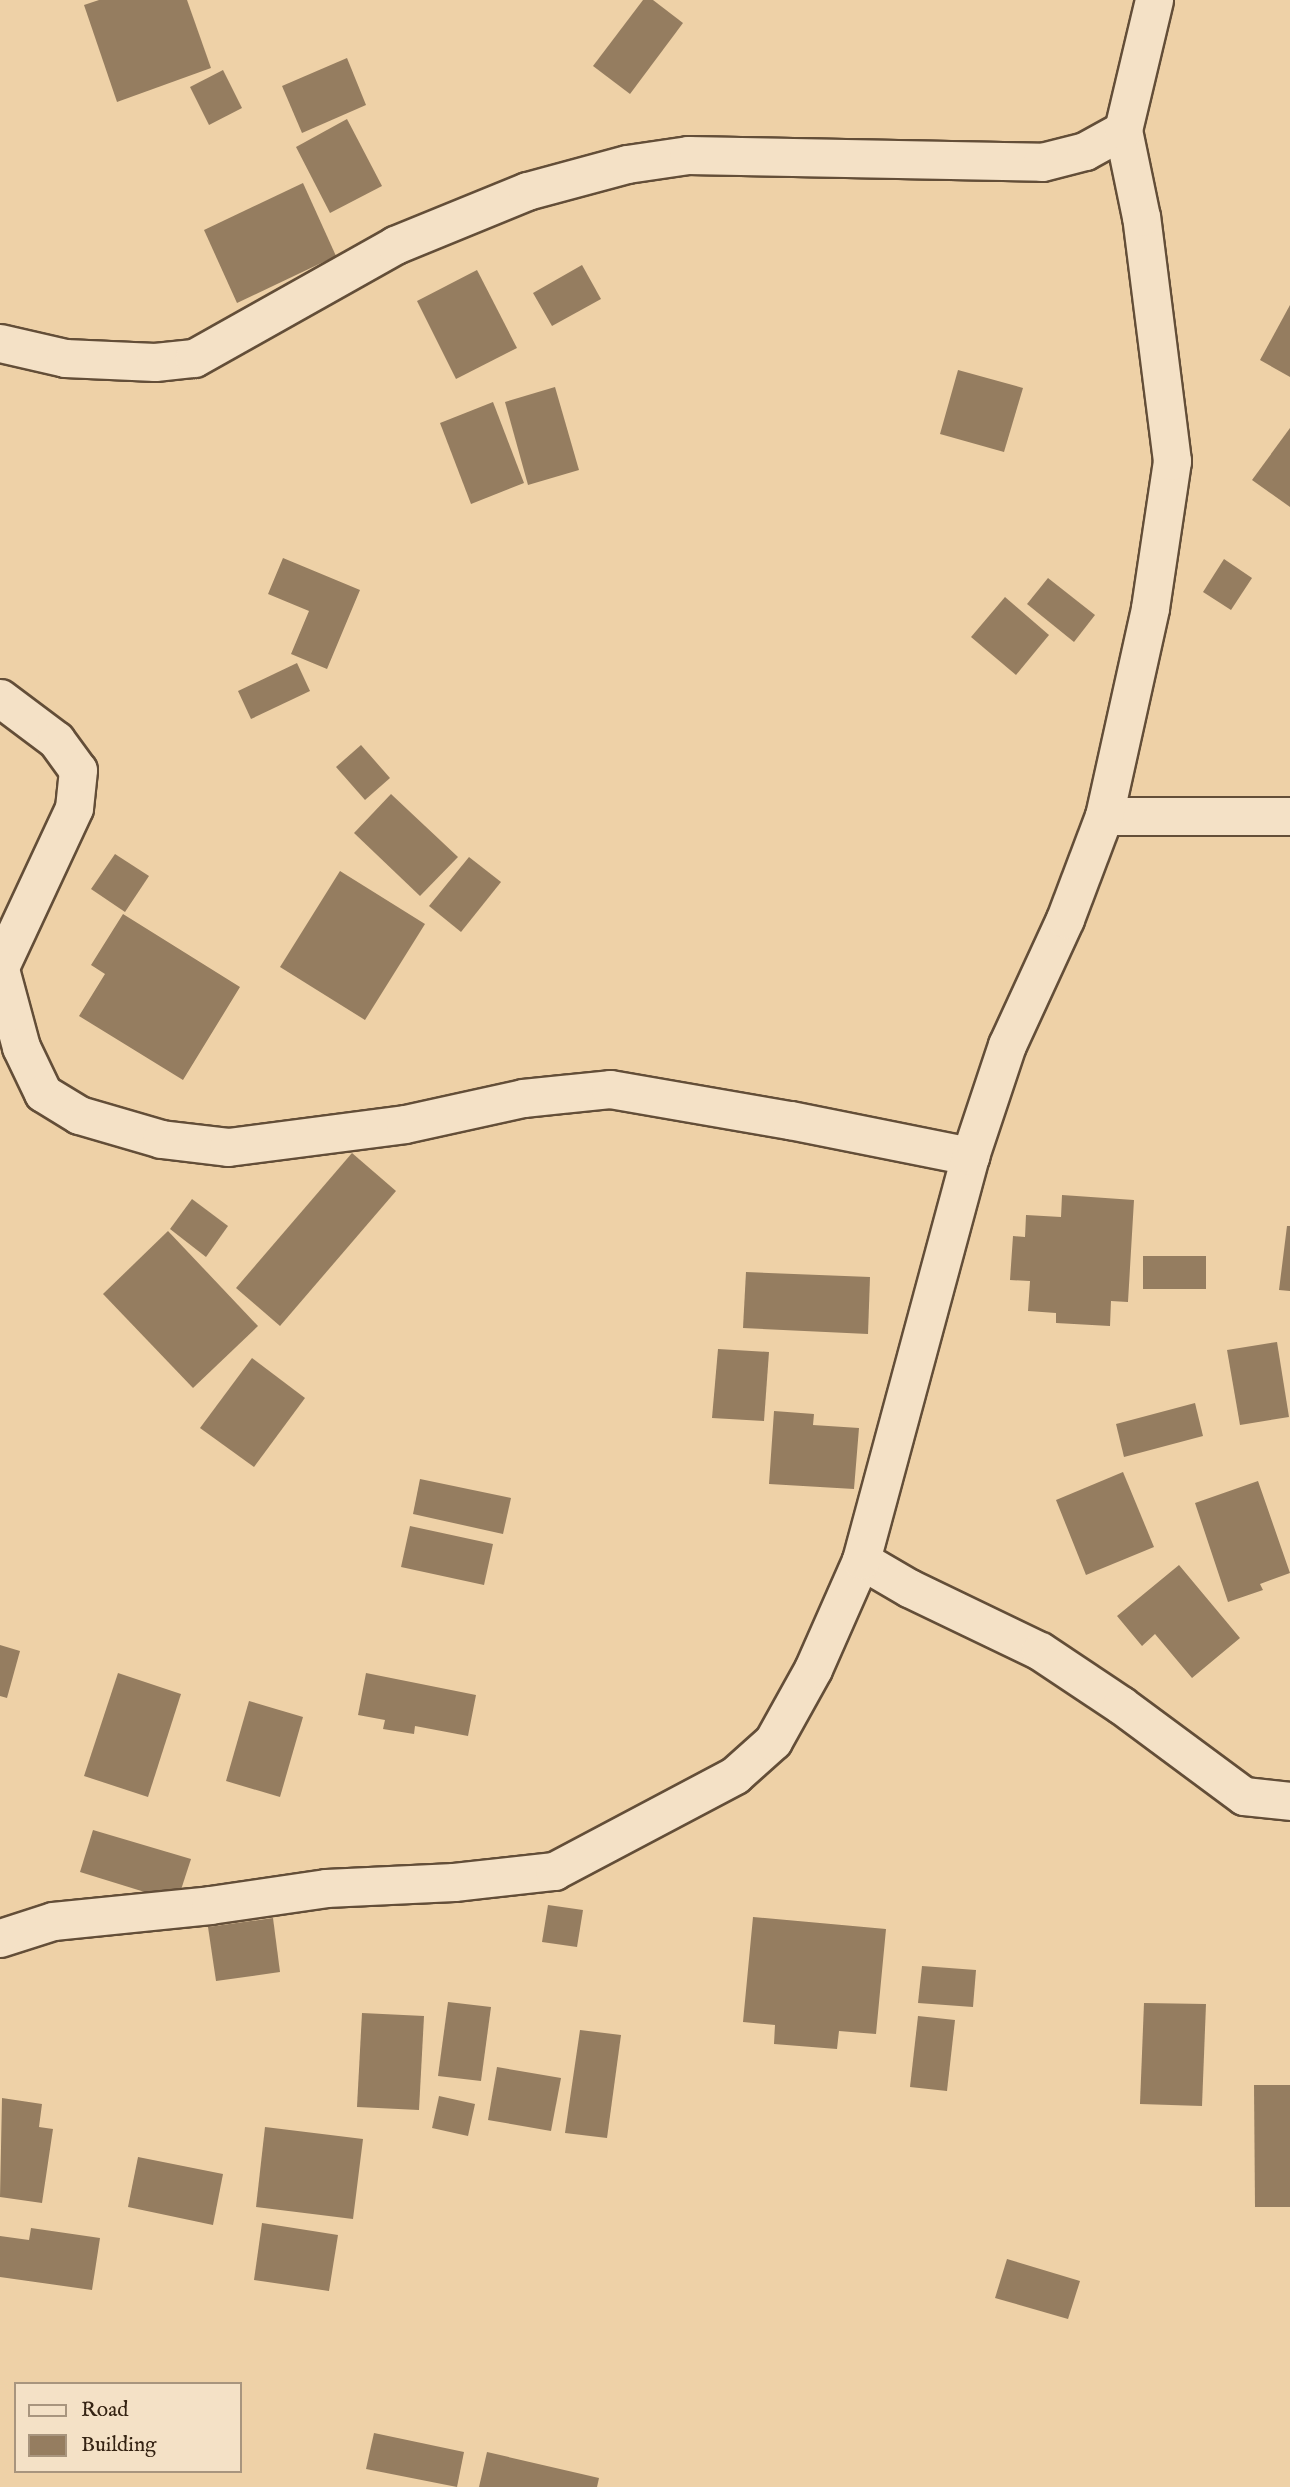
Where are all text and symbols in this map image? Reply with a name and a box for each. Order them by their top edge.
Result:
legend [14,2382,242,2473]
text: Road [81,2397,128,2424]
text: Building [81,2432,156,2459]

